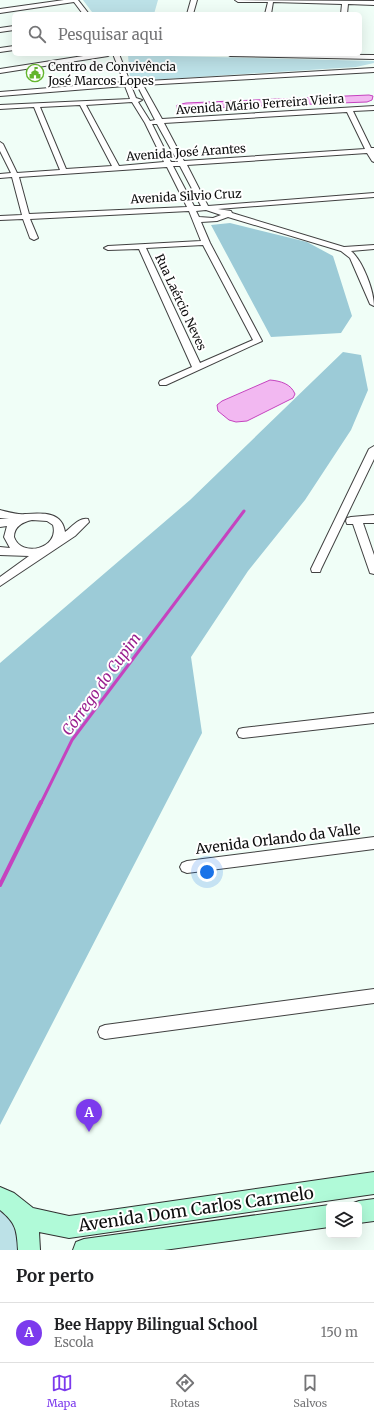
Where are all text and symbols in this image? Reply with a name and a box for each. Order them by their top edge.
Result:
search box [12,12,362,56]
icon: search [26,23,48,45]
text: Pesquisar aqui [58,25,163,44]
place label: Centro de Convivência José Marcos Lopes [47,59,177,88]
public building icon: Centro de Convivência José Marcos Lopes [25,63,45,83]
street label: Avenida Mário Ferreira Vieira [174,91,345,117]
street label: Avenida José Arantes [125,140,246,164]
street label: Avenida Silvio Cruz [129,186,242,206]
street label: Rua Laércio Neves [152,251,210,353]
water label: Córrego do Cupim [57,629,145,739]
street label: Avenida Orlando da Valle [194,820,361,858]
your location [197,862,217,882]
pin: A [76,1099,102,1132]
street label: Avenida Dom Carlos Carmelo [76,1182,315,1237]
map controls [326,1202,362,1238]
button: layers [326,1202,362,1238]
text: Por perto [16,1265,94,1287]
text: Bee Happy Bilingual School [54,1315,258,1334]
text: A [24,1324,34,1341]
text: 150 m [321,1324,358,1341]
text: Escola [54,1334,94,1351]
tab: Mapa [47,1372,76,1410]
tab: Rotas [170,1372,200,1410]
tab: Salvos [293,1372,327,1410]

